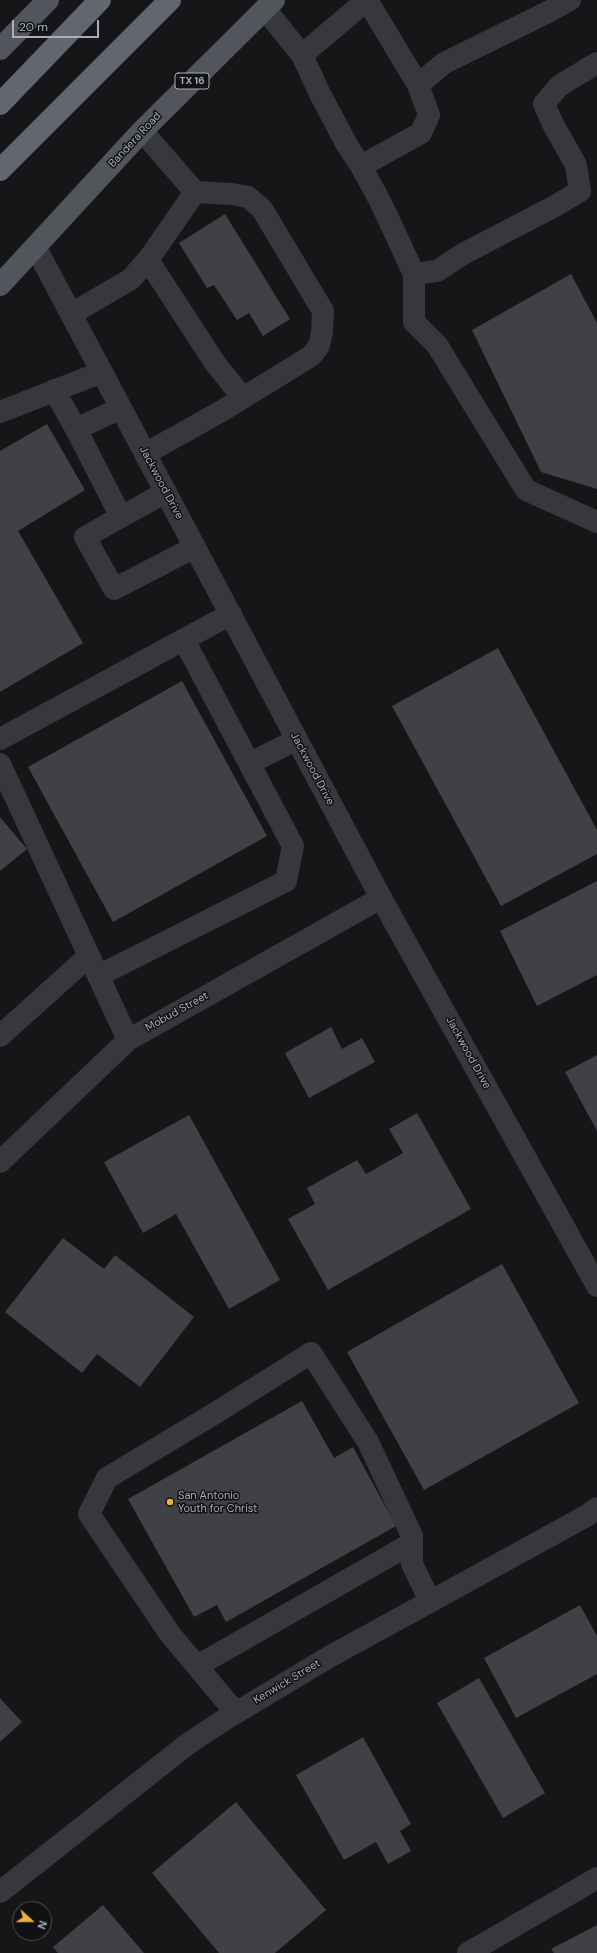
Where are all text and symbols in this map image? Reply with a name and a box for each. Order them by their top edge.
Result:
scale bar [14,12,101,38]
text: 20 m [19,19,48,35]
road number: TX 16 [175,73,209,89]
street label: Bandera Road [106,110,164,170]
street label: Jackwood Drive [136,444,186,522]
street label: Jackwood Drive [287,730,337,808]
street label: Mobud Street [143,989,211,1035]
street label: Jackwood Drive [443,1015,493,1091]
place label: San Antonio Youth for Christ [178,1489,257,1515]
marker: San Antonio Youth for Christ [165,1497,175,1507]
street label: Kenwick Street [251,1657,323,1707]
north arrow [12,1901,52,1941]
text: N [34,1919,50,1931]

